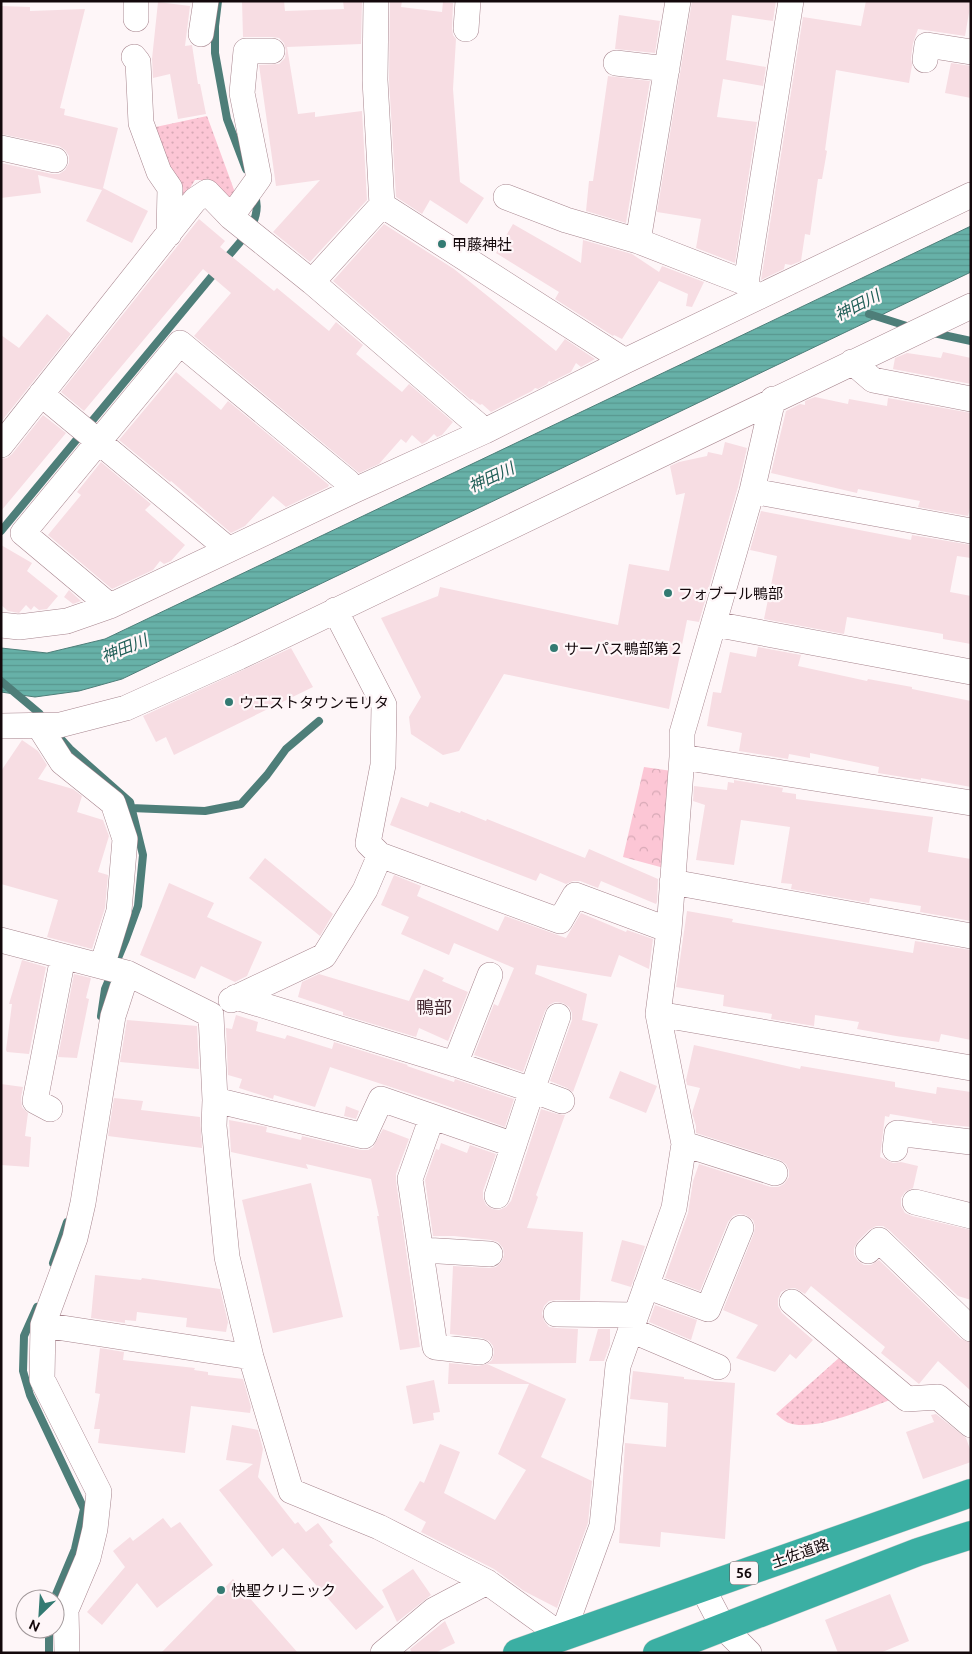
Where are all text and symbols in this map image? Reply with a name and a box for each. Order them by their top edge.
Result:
place label: 甲藤神社 [452,236,512,253]
marker: 甲藤神社 [436,238,448,250]
water label: 神田川 [832,285,884,324]
water label: 神田川 [465,458,518,495]
place label: フォブール鴨部 [678,585,783,602]
marker: フォブール鴨部 [662,587,674,599]
water label: 神田川 [98,630,151,665]
place label: サーパス鴨部第２ [564,640,684,657]
marker: サーパス鴨部第２ [548,642,560,654]
place label: ウエストタウンモリタ [239,694,389,711]
marker: ウエストタウンモリタ [223,696,235,708]
district label: 鴨部 [416,997,452,1017]
street label: 土佐道路 [769,1535,831,1571]
road number: 56 [730,1562,758,1585]
place label: 快聖クリニック [231,1582,336,1599]
marker: 快聖クリニック [215,1584,227,1596]
north arrow [15,1589,65,1639]
text: N [26,1616,43,1635]

